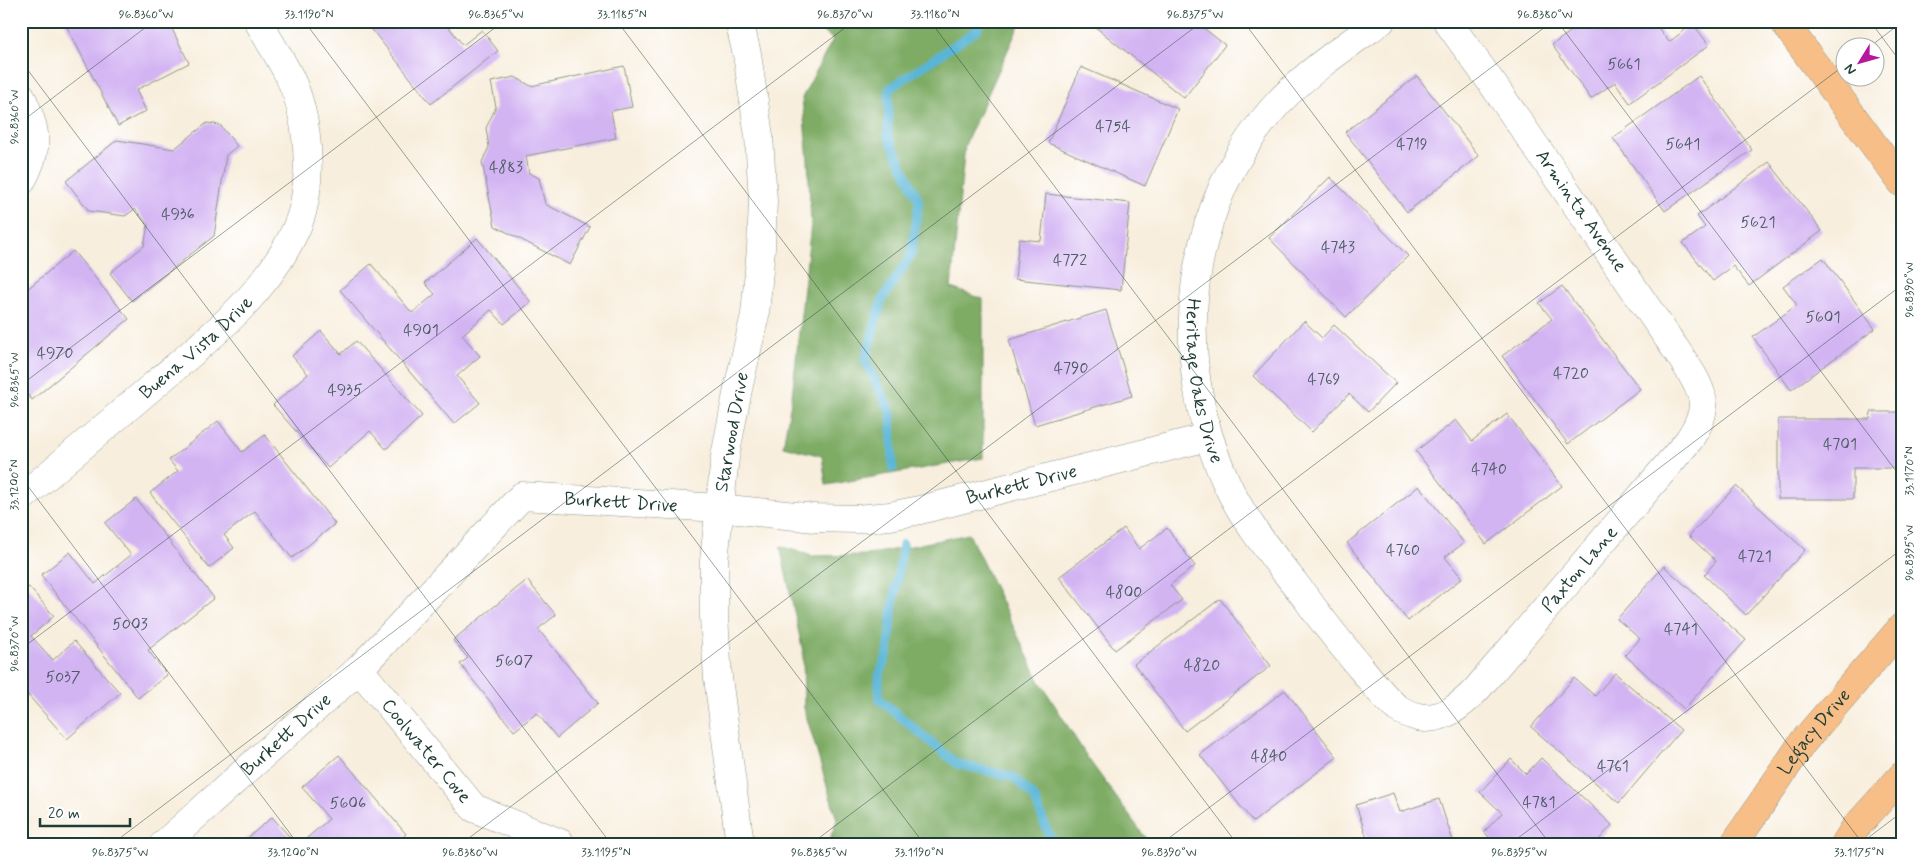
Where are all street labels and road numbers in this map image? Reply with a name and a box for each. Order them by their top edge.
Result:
street label: Arminta Avenue [1529,145,1633,277]
street label: Buena Vista Drive [134,290,259,405]
street label: Heritage Oaks Drive [1180,298,1229,467]
street label: Starwood Drive [709,370,755,494]
street label: Burkett Drive [963,458,1080,510]
street label: Burkett Drive [564,486,679,518]
street label: Paxton Lane [1535,520,1623,617]
street label: Legacy Drive [1772,683,1856,780]
street label: Burkett Drive [235,687,337,782]
street label: Coolwater Cove [376,693,477,808]

